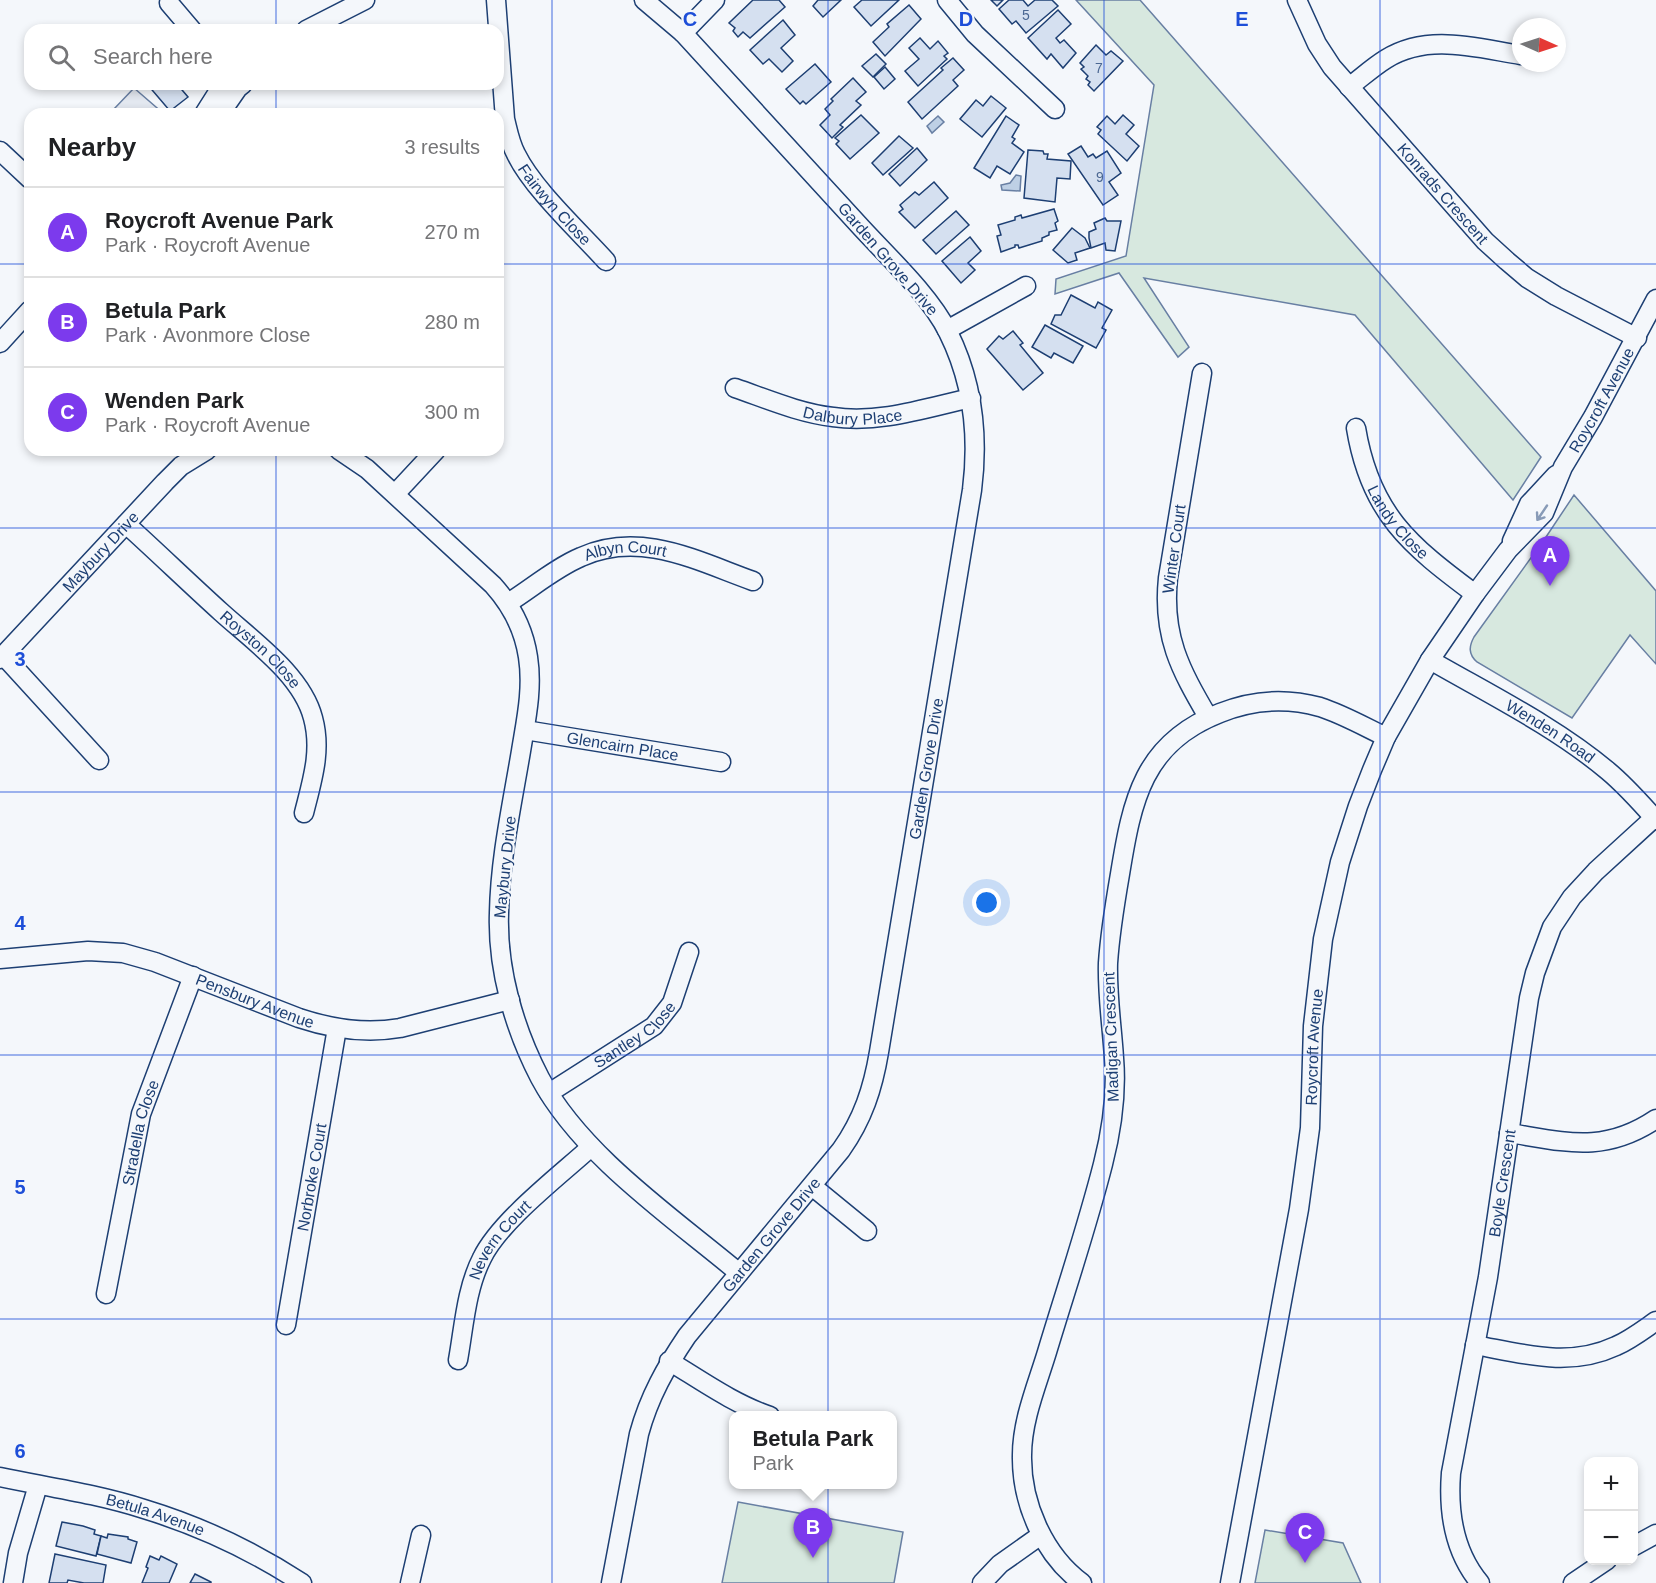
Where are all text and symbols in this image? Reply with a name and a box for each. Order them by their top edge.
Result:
house number: 5 [1022,7,1030,23]
text: C [683,8,697,30]
text: D [959,8,973,30]
text: E [1235,8,1249,30]
north arrow [1512,18,1566,72]
search box [24,24,504,90]
icon: search [45,41,78,74]
text: Search here [93,44,213,69]
house number: 7 [1095,60,1103,76]
text: Nearby [48,132,136,162]
text: 3 results [404,136,480,158]
street label: Konrads Crescent [1394,140,1492,247]
street label: Fairwyn Close [515,161,595,248]
house number: 9 [1096,169,1104,185]
street label: Garden Grove Drive [835,199,941,319]
text: Roycroft Avenue Park [105,208,333,233]
text: A [60,221,75,243]
text: 270 m [424,221,480,243]
text: Park · Roycroft Avenue [105,234,310,256]
text: Betula Park [105,298,226,323]
text: B [60,311,75,333]
text: 280 m [424,311,480,333]
text: Park · Avonmore Close [105,324,310,346]
street label: Roycroft Avenue [1565,345,1637,455]
text: Wenden Park [105,388,244,413]
text: C [60,401,75,423]
text: 300 m [424,401,480,423]
street label: Dalbury Place [801,403,904,427]
text: Park · Roycroft Avenue [105,414,310,436]
street label: Landy Close [1365,482,1432,562]
street label: Winter Court [1159,503,1189,595]
one-way arrow [1536,505,1548,521]
street label: Maybury Drive [59,508,142,595]
pin: A [1530,536,1570,586]
street label: Albyn Court [582,538,669,563]
street label: Royston Close [217,607,304,691]
text: 3 [14,648,26,670]
street label: Garden Grove Drive [906,696,946,841]
street label: Wenden Road [1503,696,1598,766]
street label: Glencairn Place [566,728,680,763]
street label: Maybury Drive [491,815,519,919]
your location [972,888,1001,917]
text: 4 [14,912,26,934]
street label: Pensbury Avenue [194,970,316,1031]
street label: Madigan Crescent [1100,971,1122,1102]
street label: Roycroft Avenue [1302,988,1326,1106]
street label: Santley Close [590,998,679,1071]
street label: Stradella Close [119,1077,162,1187]
street label: Norbroke Court [294,1121,329,1233]
street label: Boyle Crescent [1485,1128,1518,1238]
street label: Garden Grove Drive [719,1174,823,1295]
text: 5 [14,1176,26,1198]
street label: Nevern Court [465,1196,534,1282]
popup [729,1411,897,1489]
text: Betula Park [752,1426,874,1451]
text: 6 [14,1440,26,1462]
text: Park [752,1452,794,1474]
map controls [1584,1457,1638,1565]
button: + [1584,1457,1638,1511]
street label: Betula Avenue [104,1490,207,1539]
pin: B [794,1508,832,1558]
button: − [1584,1511,1638,1565]
pin: C [1286,1514,1324,1563]

